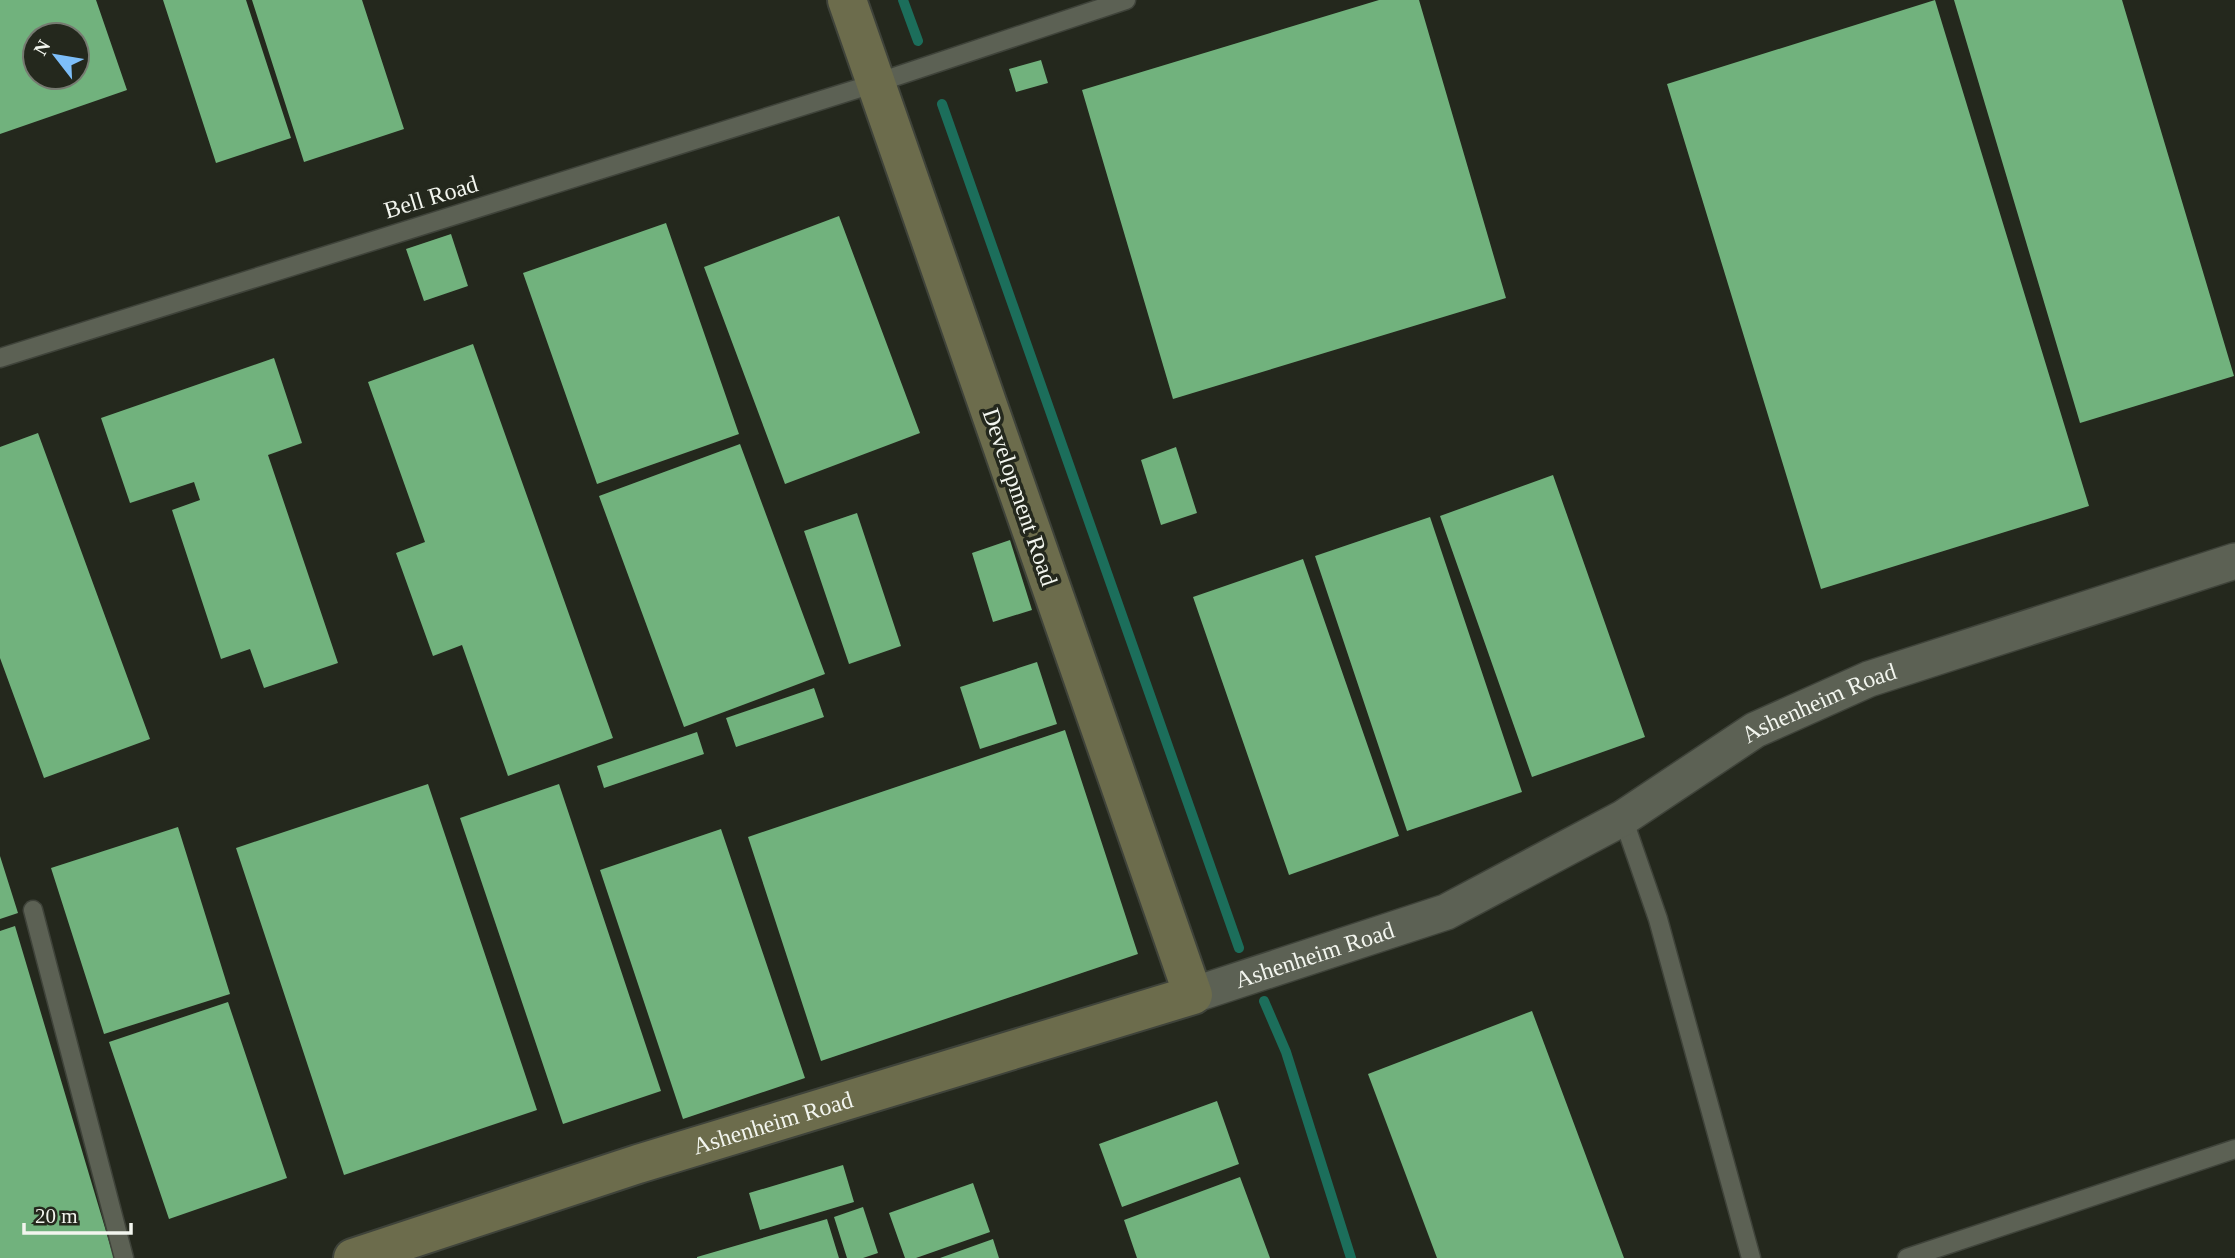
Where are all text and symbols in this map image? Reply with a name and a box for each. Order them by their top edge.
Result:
north arrow [21,21,91,91]
text: N [29,36,55,59]
street label: Bell Road [381,170,481,224]
street label: Development Road [977,405,1063,589]
street label: Ashenheim Road [1737,658,1899,748]
street label: Ashenheim Road [1232,917,1398,993]
street label: Ashenheim Road [690,1086,856,1160]
scale bar [24,1192,131,1236]
text: 20 m [35,1204,78,1228]

